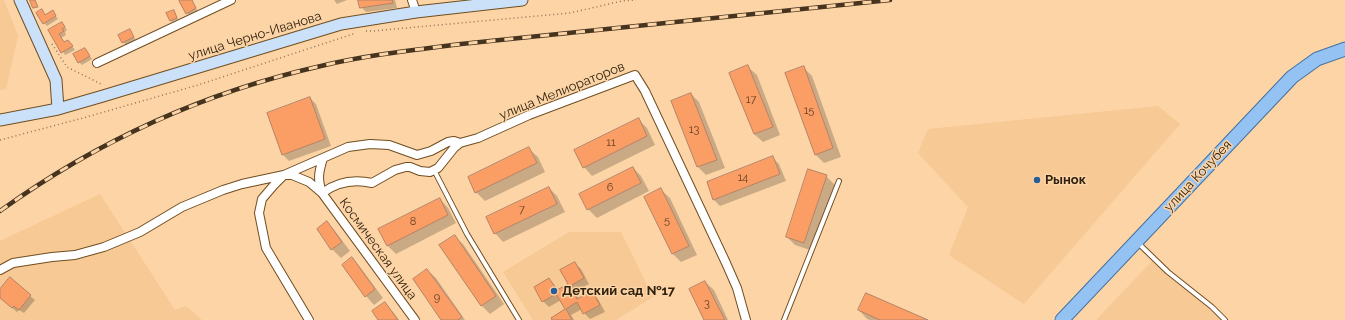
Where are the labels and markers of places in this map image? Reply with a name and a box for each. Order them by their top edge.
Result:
place label: Рынок [1045,172,1086,188]
marker: Рынок [1032,175,1042,185]
place label: Детский сад №17 [562,283,675,299]
marker: Детский сад №17 [549,286,559,296]

